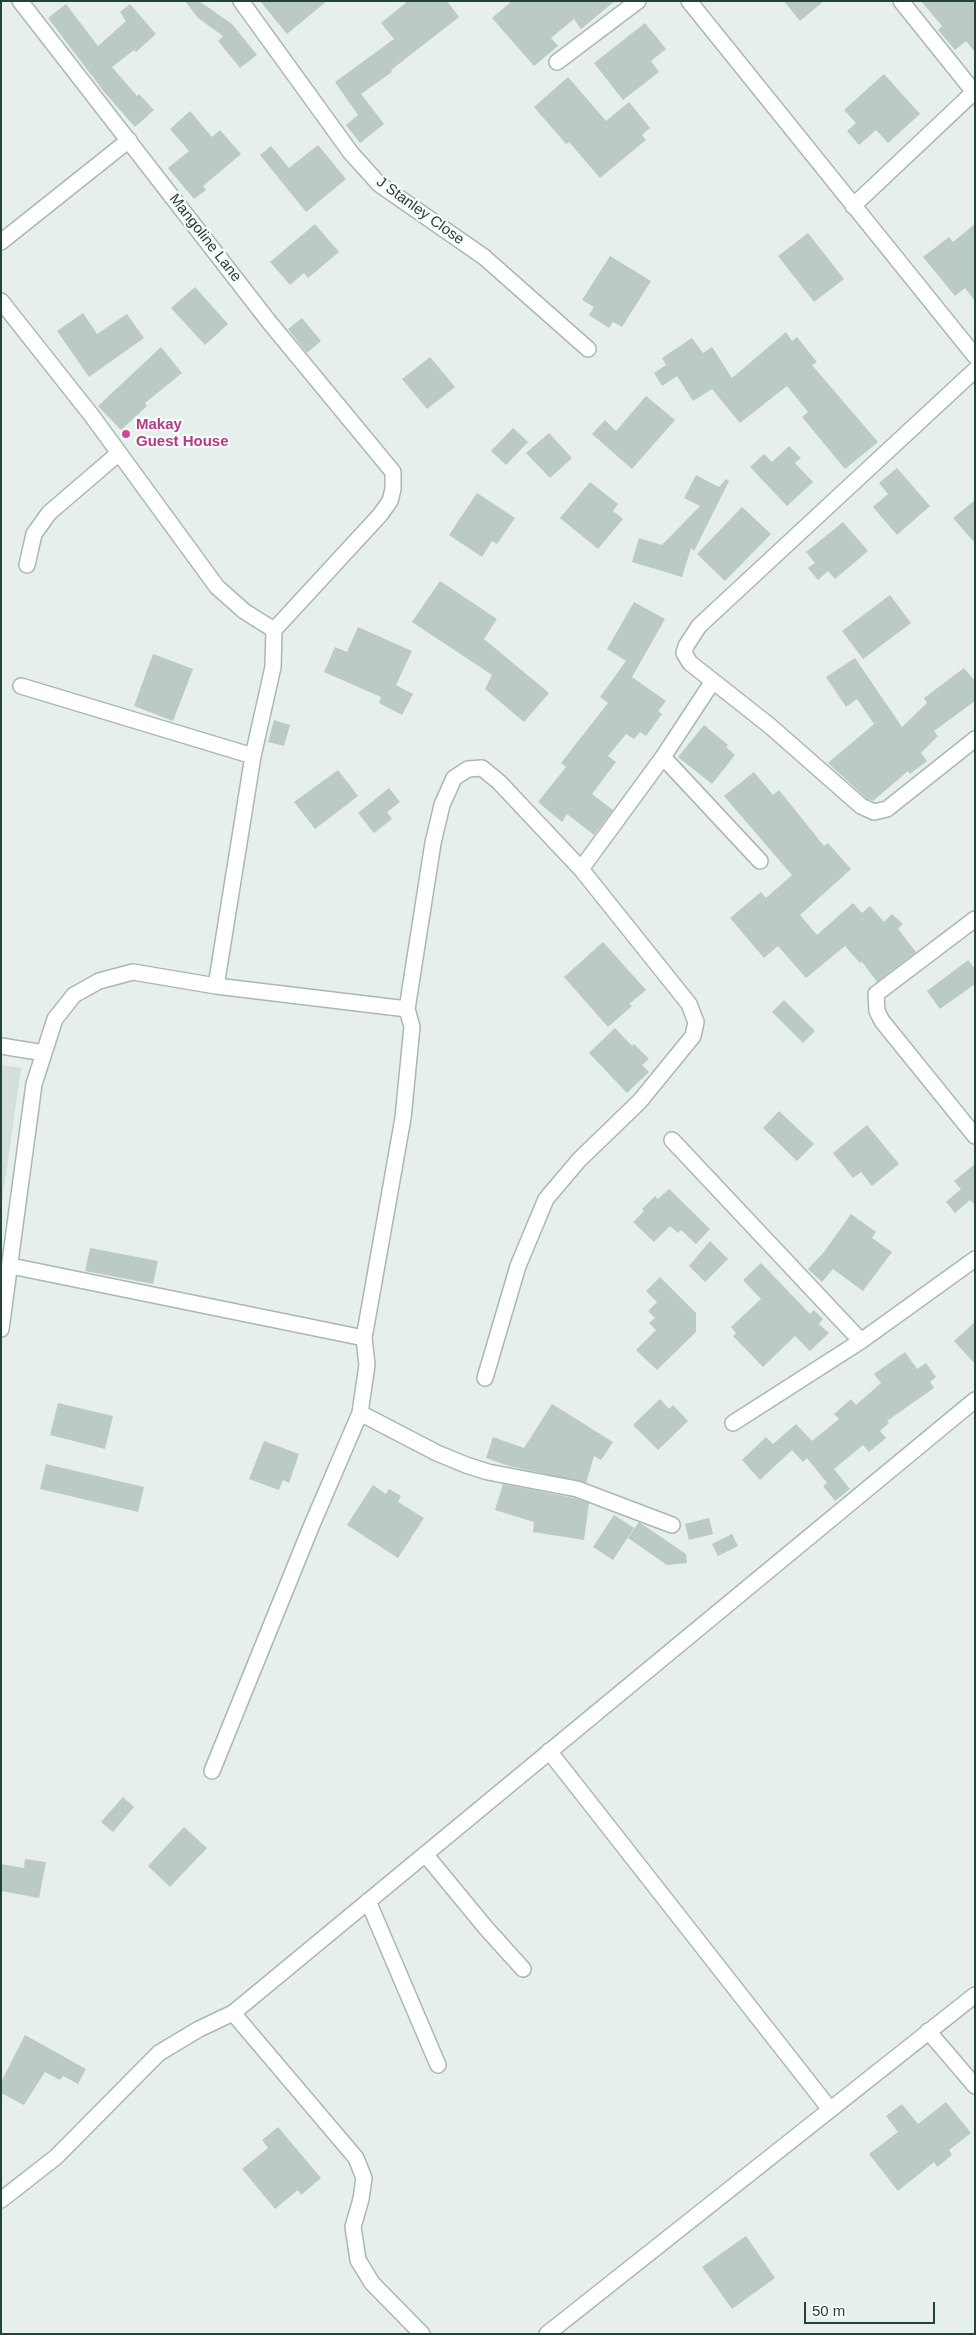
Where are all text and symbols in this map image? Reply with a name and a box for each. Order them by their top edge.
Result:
street label: J Stanley Close [373,173,467,249]
street label: Mangoline Lane [165,190,245,286]
place label: Makay Guest House [136,416,229,451]
marker: Makay Guest House [120,428,132,440]
scale bar [806,2292,937,2324]
text: 50 m [812,2302,845,2319]

